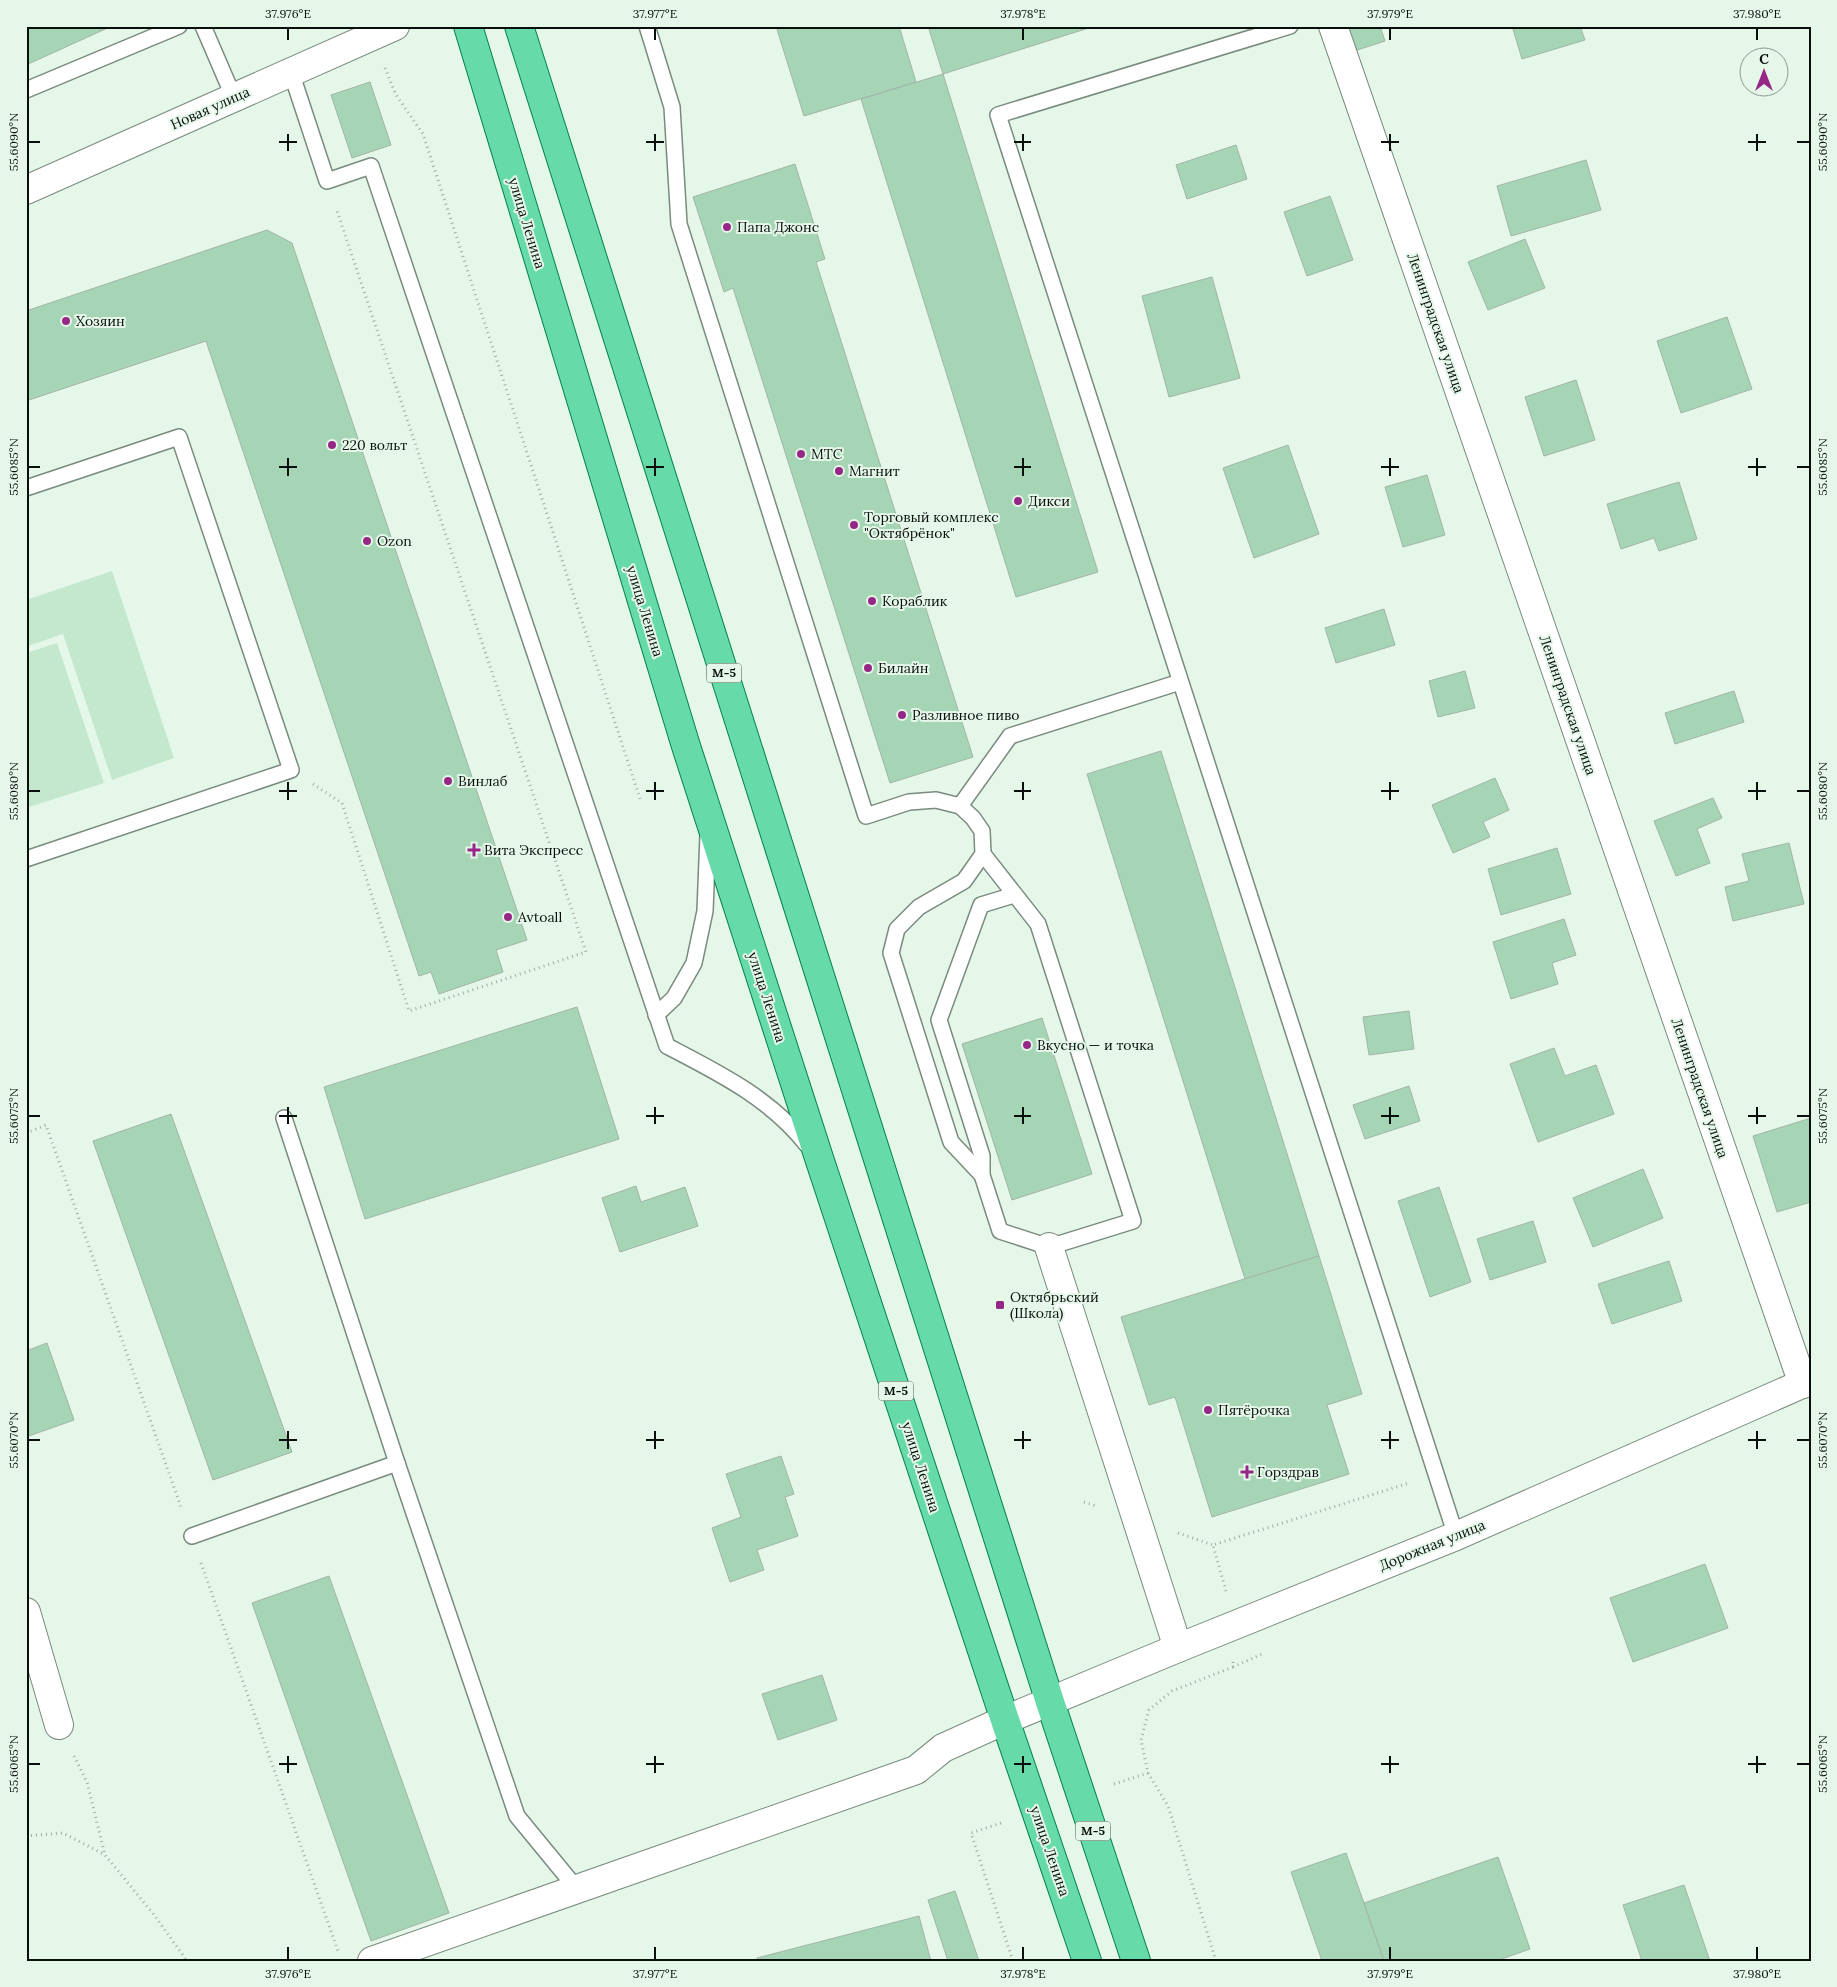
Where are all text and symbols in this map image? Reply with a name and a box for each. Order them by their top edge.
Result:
text: 37.976°E [265,6,311,21]
text: 37.977°E [633,6,677,21]
text: 37.978°E [1000,6,1046,21]
text: 37.979°E [1367,6,1413,21]
text: 37.980°E [1733,6,1781,21]
north arrow [1740,48,1790,98]
text: С [1759,50,1769,68]
street label: Новая улица [168,83,252,133]
text: 55.6090°N [6,113,21,171]
text: 55.6090°N [1815,113,1830,171]
street label: улица Ленина [505,175,549,271]
place label: Папа Джонс [737,218,819,236]
marker: Папа Джонс [721,221,733,233]
street label: Ленинградская улица [1404,251,1468,395]
place label: Хозяин [76,312,125,330]
marker: Хозяин [60,315,72,327]
place label: 220 вольт [342,436,407,454]
text: 55.6085°N [6,438,21,496]
text: 55.6085°N [1815,438,1830,496]
marker: 220 вольт [326,439,338,451]
place label: МТС [811,445,843,463]
marker: МТС [795,448,807,460]
place label: Магнит [849,462,900,480]
marker: Магнит [833,465,845,477]
place label: Дикси [1028,492,1070,510]
marker: Дикси [1012,495,1024,507]
place label: Торговый комплекс "Октябрёнок" [864,508,999,542]
marker: Торговый комплекс "Октябрёнок" [848,519,860,531]
place label: Ozon [377,532,412,550]
marker: Ozon [361,535,373,547]
street label: улица Ленина [623,563,667,659]
place label: Кораблик [882,592,948,610]
marker: Кораблик [866,595,878,607]
street label: Ленинградская улица [1536,633,1600,777]
place label: Билайн [878,659,929,677]
marker: Билайн [862,662,874,674]
road number: М-5 [706,664,742,682]
place label: Разливное пиво [912,706,1020,724]
marker: Разливное пиво [896,709,908,721]
text: 55.6080°N [6,762,21,820]
text: 55.6080°N [1815,762,1830,820]
place label: Винлаб [458,772,508,790]
marker: Винлаб [442,775,454,787]
place label: Вита Экспресс [484,841,583,859]
marker: Вита Экспресс [468,844,480,856]
place label: Avtoall [517,908,562,926]
marker: Avtoall [502,911,514,923]
street label: улица Ленина [744,949,790,1045]
street label: Ленинградская улица [1668,1016,1732,1160]
place label: Вкусно — и точка [1037,1036,1154,1054]
marker: Вкусно — и точка [1021,1039,1033,1051]
text: 55.6075°N [6,1088,21,1144]
text: 55.6075°N [1815,1088,1830,1144]
place label: Октябрьский (Школа) [1010,1288,1099,1322]
marker: Октябрьский (Школа) [994,1299,1006,1311]
road number: М-5 [878,1382,914,1400]
place label: Пятёрочка [1218,1401,1290,1419]
marker: Пятёрочка [1202,1404,1214,1416]
text: 55.6070°N [6,1411,21,1469]
text: 55.6070°N [1815,1411,1830,1469]
street label: улица Ленина [898,1419,944,1515]
place label: Горздрав [1257,1463,1319,1481]
marker: Горздрав [1241,1466,1253,1478]
street label: Дорожная улица [1376,1516,1488,1574]
text: 55.6065°N [6,1735,21,1793]
text: 55.6065°N [1815,1735,1830,1793]
street label: улица Ленина [1026,1803,1074,1899]
road number: М-5 [1076,1822,1110,1840]
text: 37.976°E [265,1966,311,1981]
text: 37.977°E [633,1966,677,1981]
text: 37.978°E [1000,1966,1046,1981]
text: 37.979°E [1367,1966,1413,1981]
text: 37.980°E [1733,1966,1781,1981]

